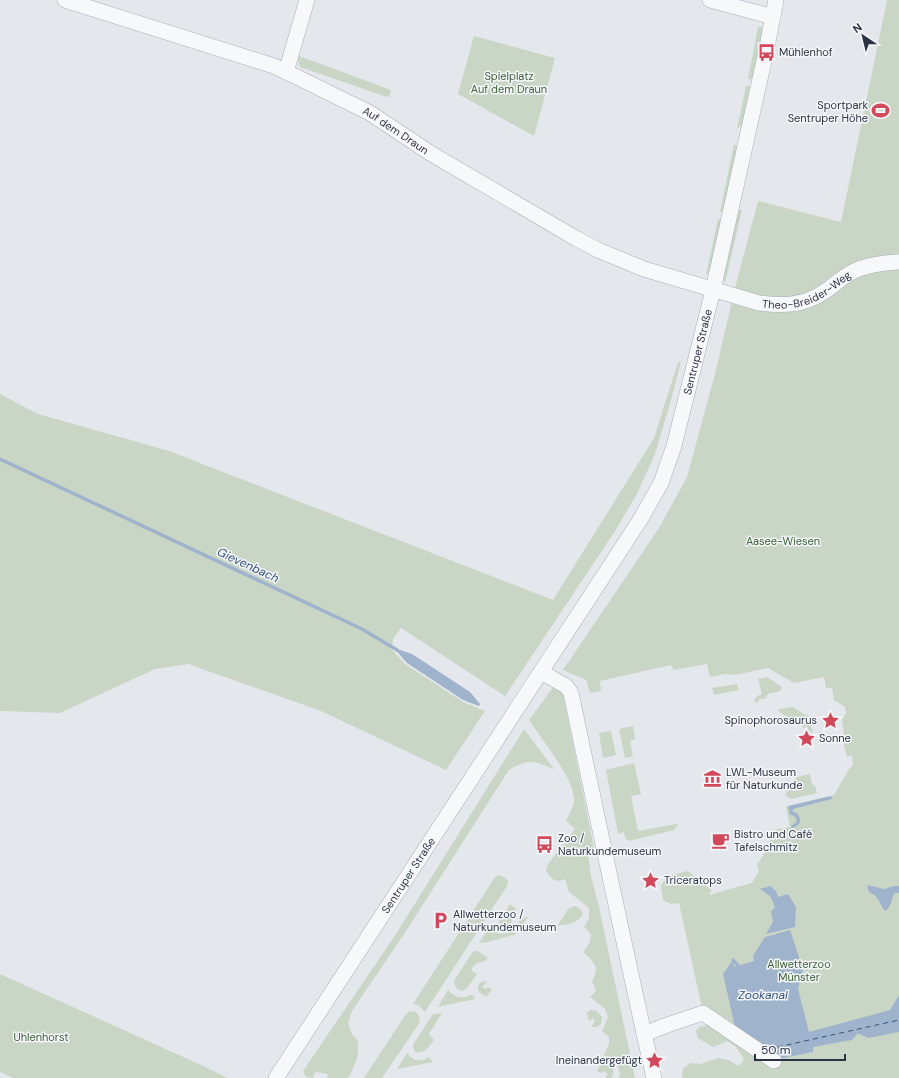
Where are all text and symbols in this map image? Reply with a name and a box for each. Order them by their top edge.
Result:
north arrow [843,16,883,56]
text: N [850,20,865,36]
bus stop icon: Mühlenhof [756,42,776,62]
place label: Mühlenhof [779,45,833,59]
park label: Spielplatz Auf dem Draun [471,69,547,96]
place label: Sportpark Sentruper Höhe [788,98,868,125]
sports icon: Sportpark Sentruper Höhe [871,101,891,121]
street label: Auf dem Draun [360,104,431,157]
street label: Theo-Breider-Weg [762,268,853,312]
street label: Sentruper Straße [680,308,715,396]
park label: Aasee-Wiesen [746,534,820,548]
water label: Gievenbach [214,544,282,586]
place icon: Spinophorosaurus [820,710,840,730]
place label: Spinophorosaurus [724,713,817,727]
place icon: Sonne [796,728,816,748]
place label: Sonne [819,731,851,745]
place label: LWL-Museum für Naturkunde [726,765,802,792]
museum icon: LWL-Museum für Naturkunde [703,768,723,788]
place label: Bistro und Café Tafelschmitz [734,827,812,854]
cafe icon: Bistro und Café Tafelschmitz [711,830,731,850]
place label: Zoo / Naturkundemuseum [558,831,662,858]
bus stop icon: Zoo / Naturkundemuseum [535,834,555,854]
street label: Sentruper Straße [378,835,438,916]
place icon: Triceratops [641,870,661,890]
place label: Triceratops [664,873,722,887]
place label: Allwetterzoo / Naturkundemuseum [453,907,557,934]
parking icon: Allwetterzoo / Naturkundemuseum [430,910,450,930]
park label: Allwetterzoo Münster [767,957,831,984]
water label: Zookanal [738,987,788,1003]
park label: Uhlenhorst [13,1030,69,1044]
scale bar [755,1036,845,1062]
text: 50 m [761,1042,790,1058]
place icon: Ineinandergefügt [645,1050,665,1070]
place label: Ineinandergefügt [556,1053,642,1067]

